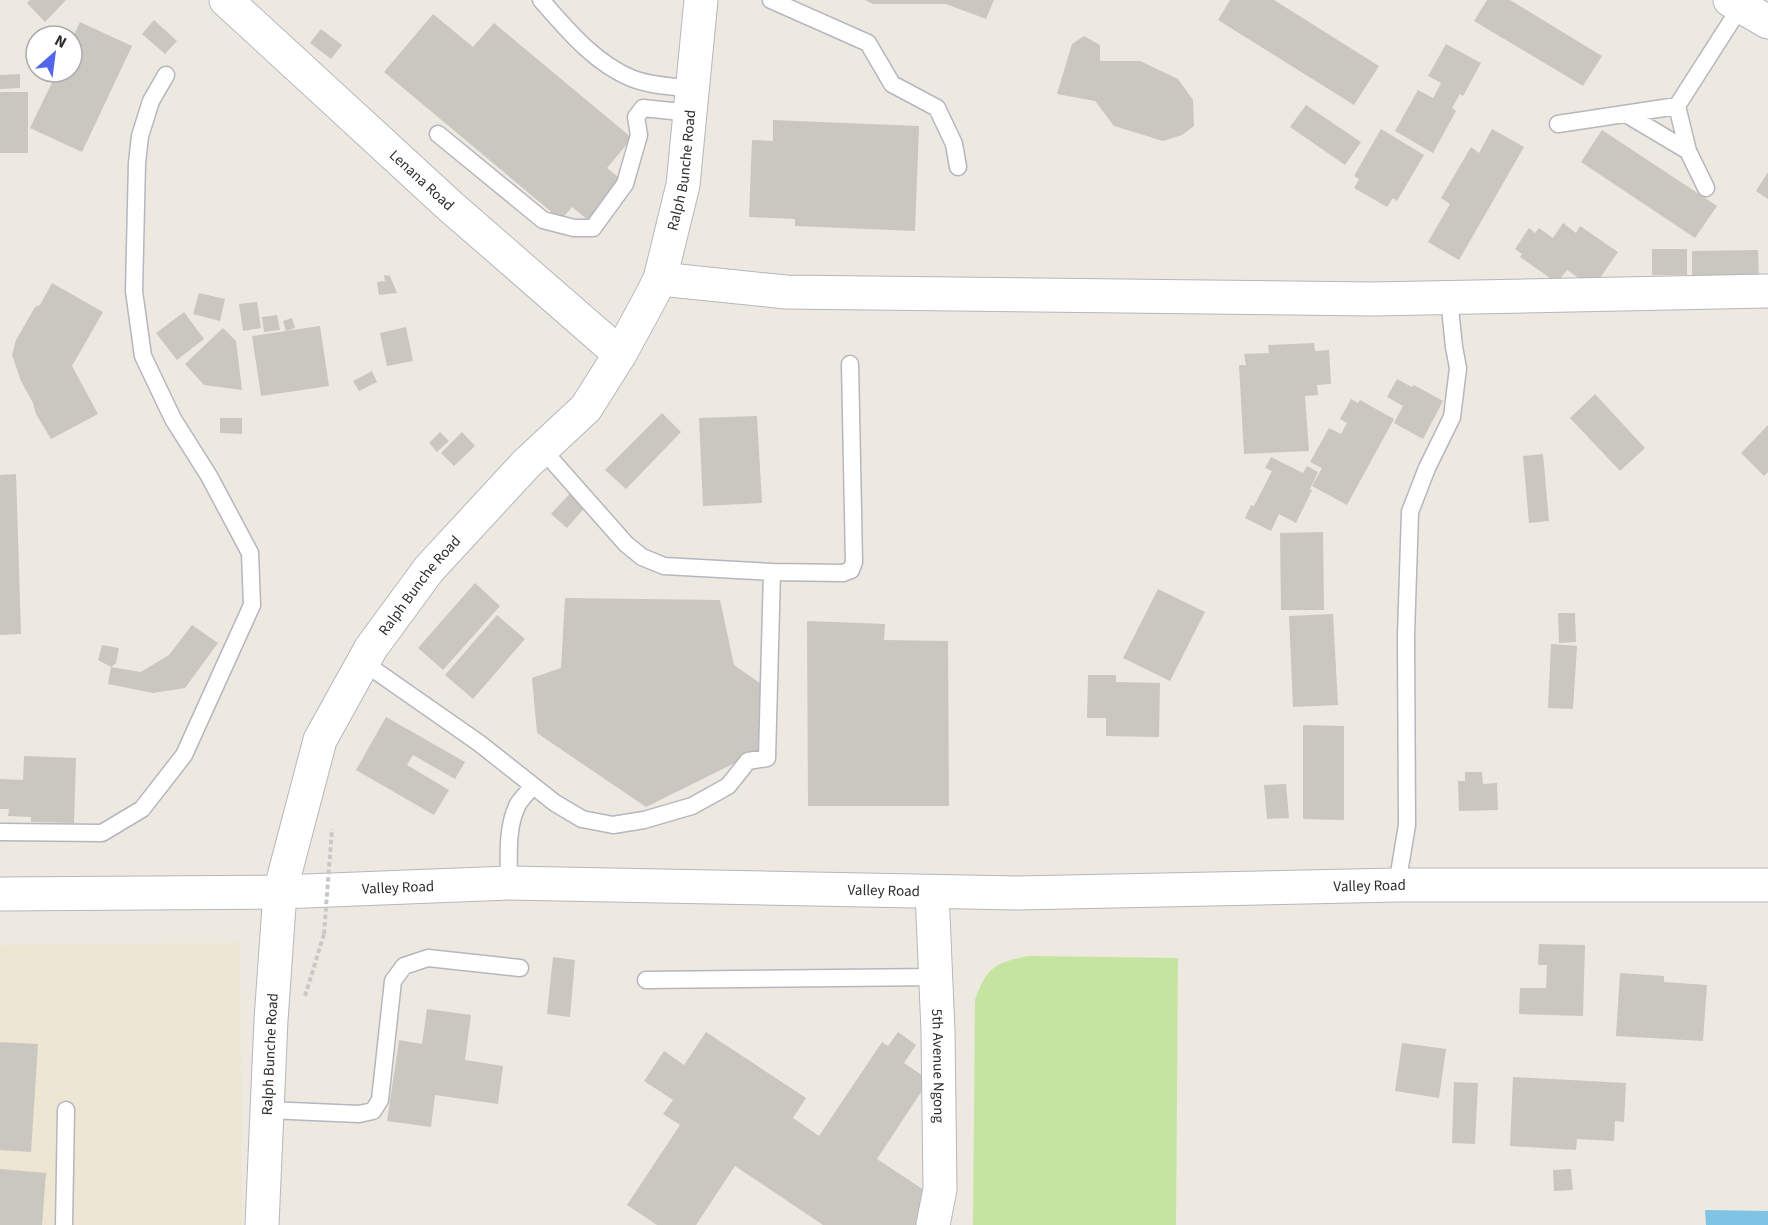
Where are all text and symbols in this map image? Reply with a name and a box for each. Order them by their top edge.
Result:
north arrow [24,24,84,84]
text: N [51,29,70,54]
street label: Ralph Bunche Road [662,109,701,233]
street label: Lenana Road [385,145,459,215]
street label: Ralph Bunche Road [373,531,465,640]
street label: Valley Road [1333,874,1406,897]
street label: Valley Road [361,875,434,899]
street label: Valley Road [847,879,920,902]
street label: Ralph Bunche Road [256,992,283,1116]
street label: 5th Avenue Ngong [927,1008,950,1123]

